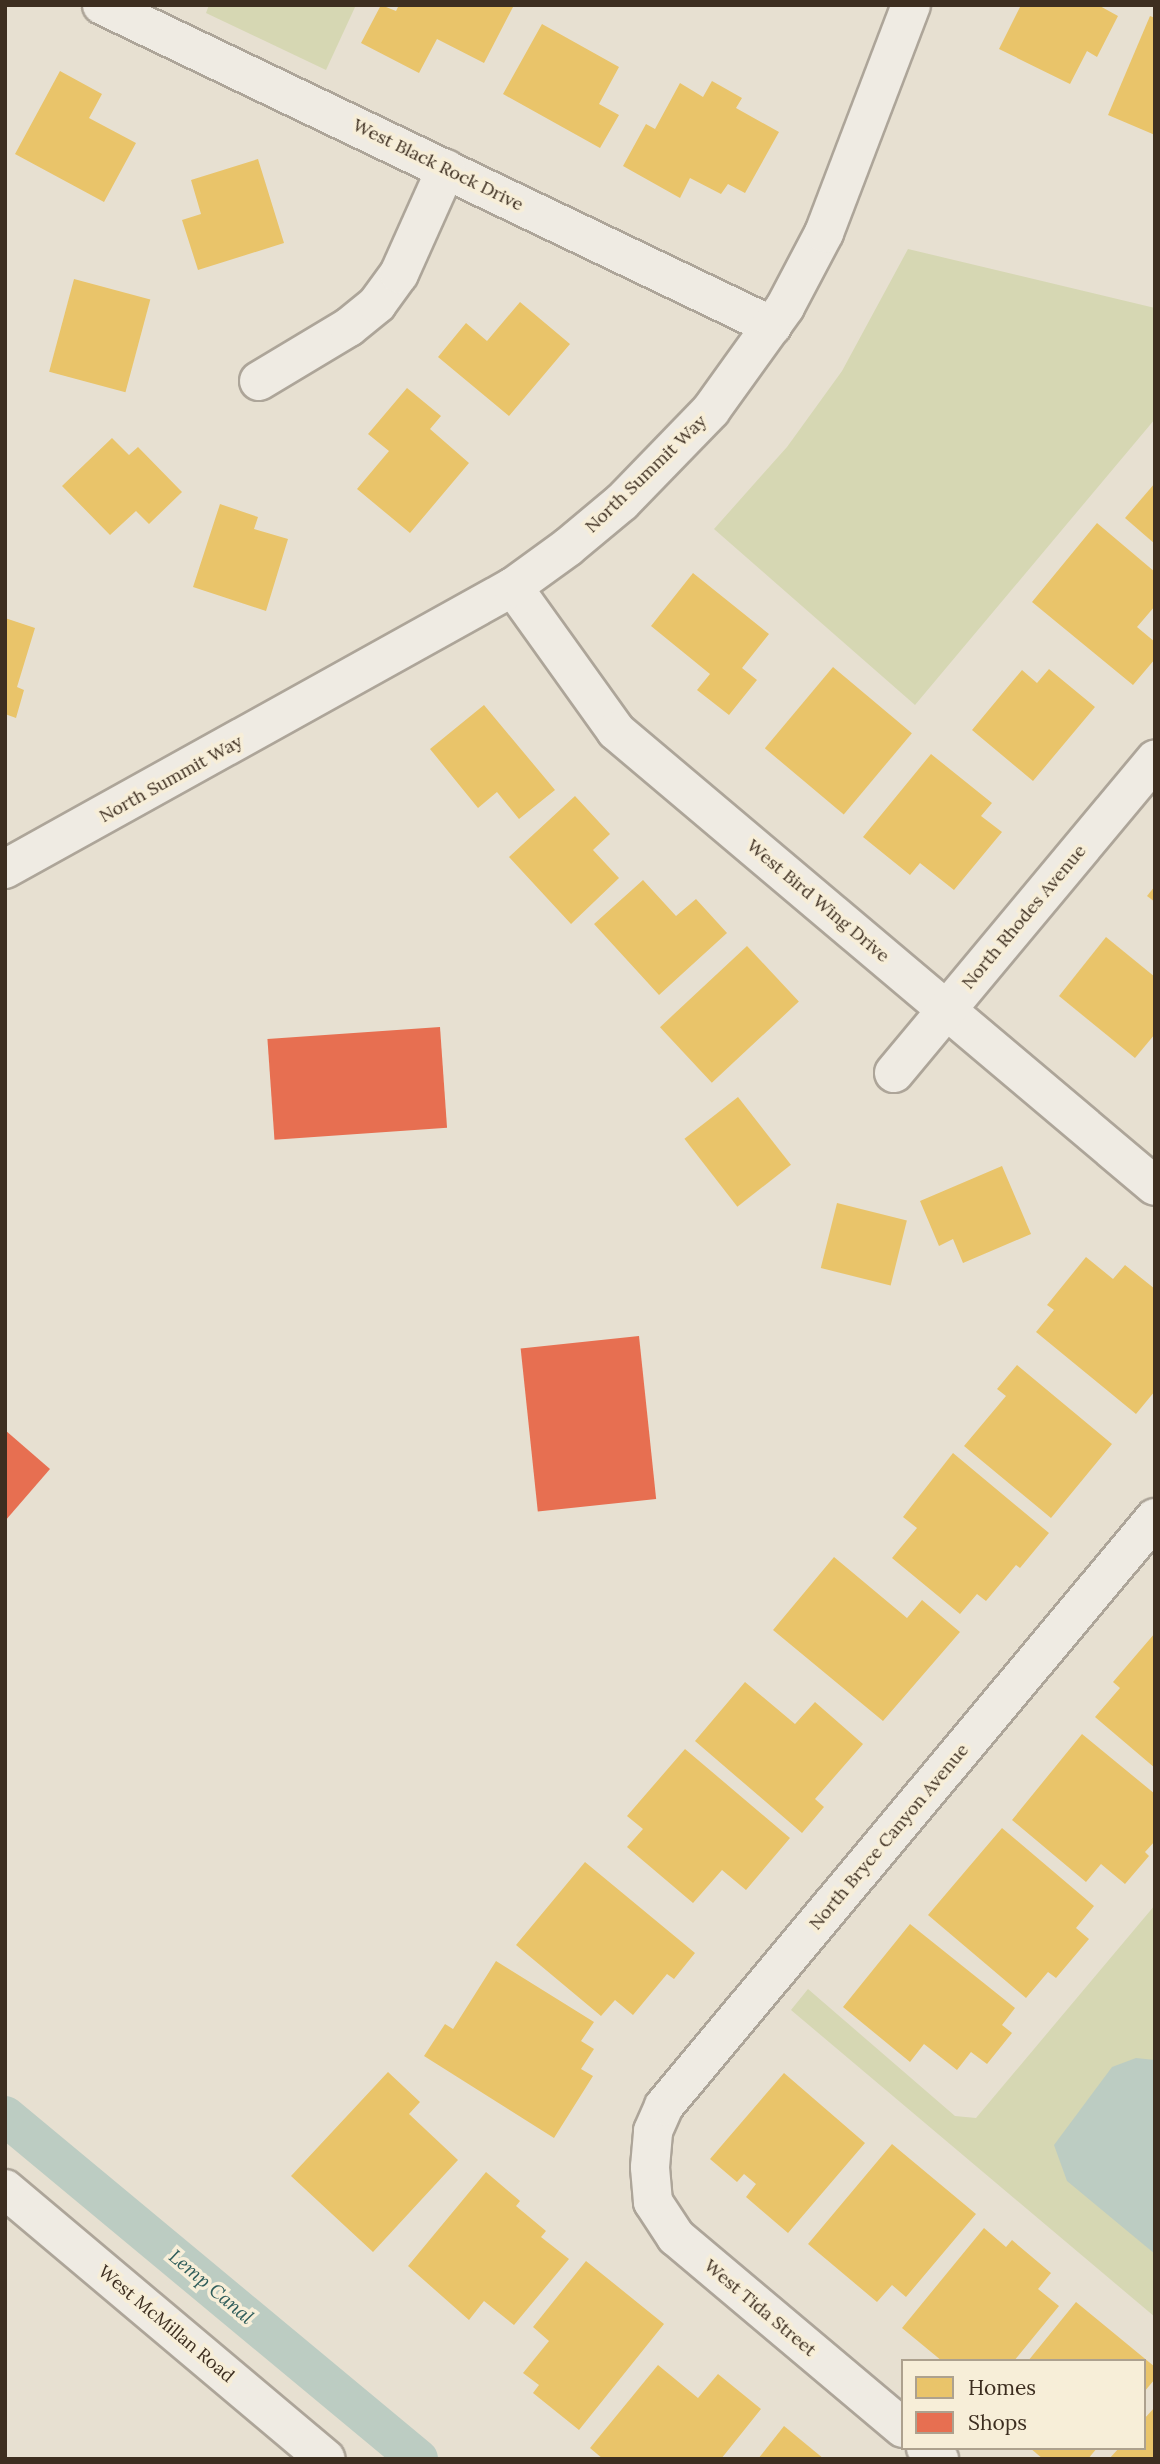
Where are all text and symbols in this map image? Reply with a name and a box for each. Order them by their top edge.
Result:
street label: West Black Rock Drive [349,114,527,216]
street label: North Summit Way [581,411,711,537]
street label: North Summit Way [96,731,246,827]
street label: West Bird Wing Drive [742,835,894,967]
street label: North Rhodes Avenue [957,840,1091,994]
street label: North Bryce Canyon Avenue [805,1740,973,1934]
water label: Lemp Canal [164,2245,258,2329]
street label: West Tida Street [700,2255,820,2361]
street label: West McMillan Road [94,2261,238,2387]
legend [901,2359,1146,2450]
text: Homes [968,2374,1036,2401]
text: Shops [968,2409,1027,2436]

